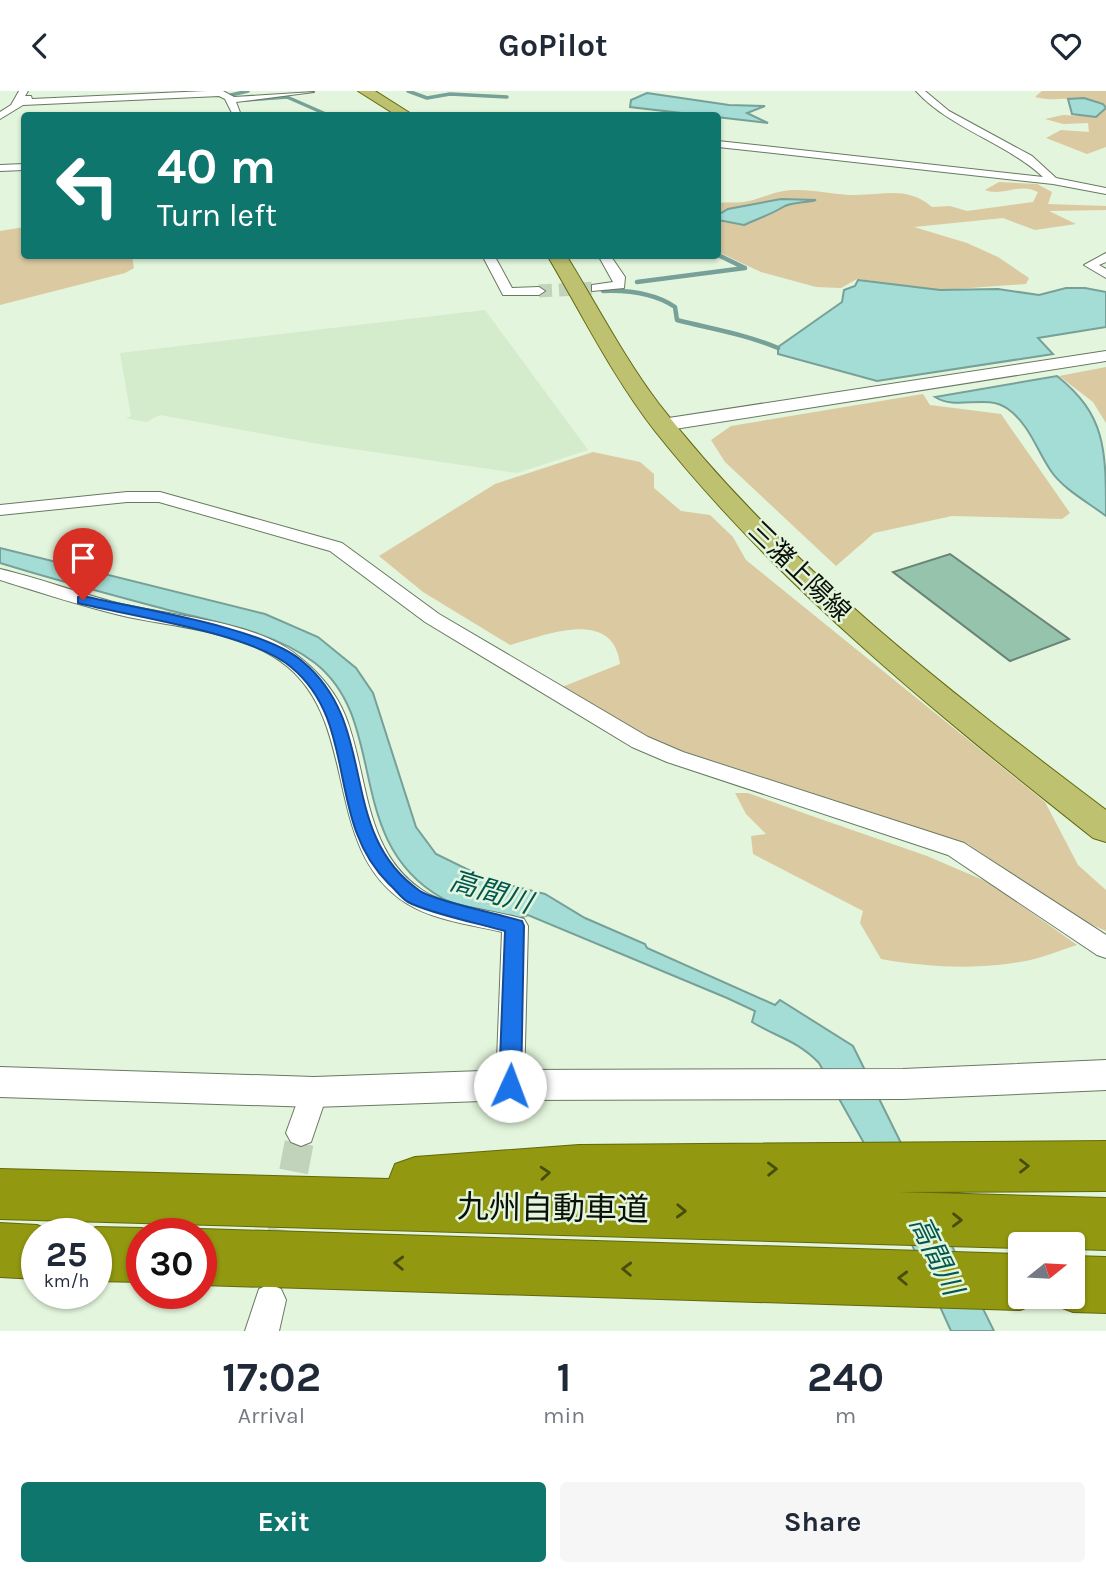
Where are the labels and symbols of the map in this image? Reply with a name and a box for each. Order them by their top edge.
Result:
street label: 三潴上陽線 [742,515,857,628]
pin [53,528,113,600]
water label: 高間川 [446,863,539,920]
position arrow [473,1049,547,1123]
one-way arrow [1019,1158,1030,1174]
one-way arrow [767,1161,778,1176]
one-way arrow [539,1166,550,1181]
street label: 九州自動車道 [457,1188,649,1229]
one-way arrow [675,1204,686,1219]
water label: 高間川 [903,1210,971,1303]
one-way arrow [952,1213,963,1228]
speed limit sign: 30 [126,1218,217,1309]
north arrow [1008,1232,1085,1309]
one-way arrow [394,1255,405,1270]
one-way arrow [621,1262,632,1277]
one-way arrow [897,1270,908,1285]

